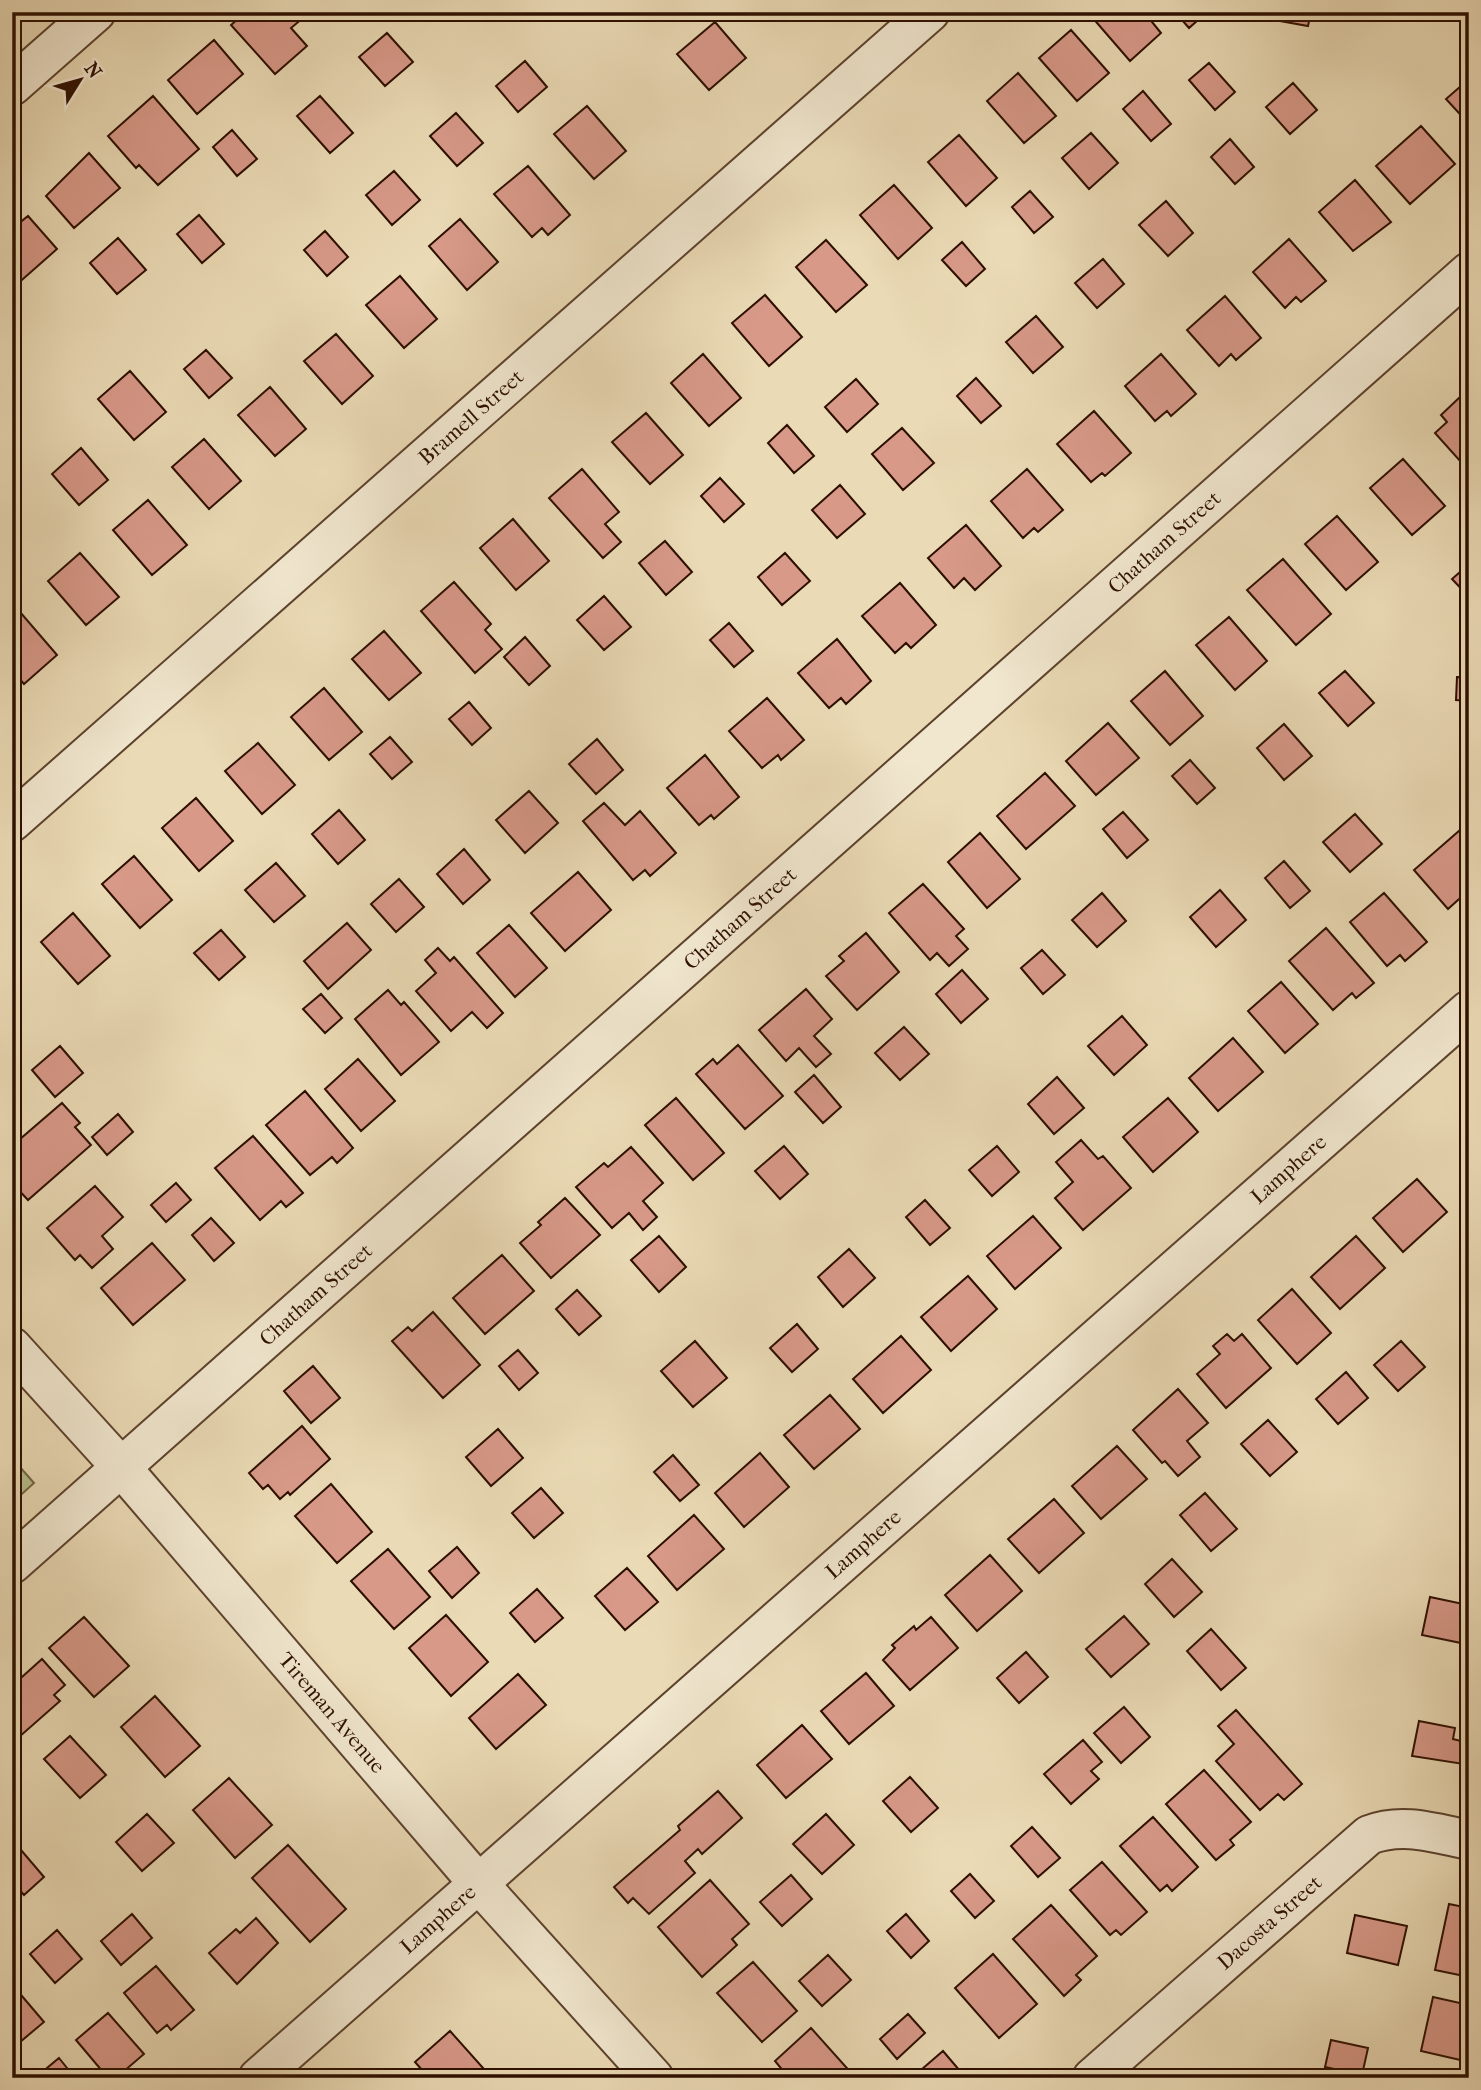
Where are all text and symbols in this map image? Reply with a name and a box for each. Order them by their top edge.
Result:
north arrow [46,46,116,116]
text: N [80,58,106,83]
street label: Bramell Street [414,364,529,470]
street label: Chatham Street [1103,486,1226,598]
street label: Chatham Street [679,862,801,975]
street label: Lamphere [1246,1130,1331,1209]
street label: Chatham Street [255,1238,377,1351]
street label: Lamphere [821,1505,906,1584]
street label: Tireman Avenue [274,1648,390,1778]
street label: Dacosta Street [1212,1870,1327,1974]
street label: Lamphere [395,1880,481,1959]

